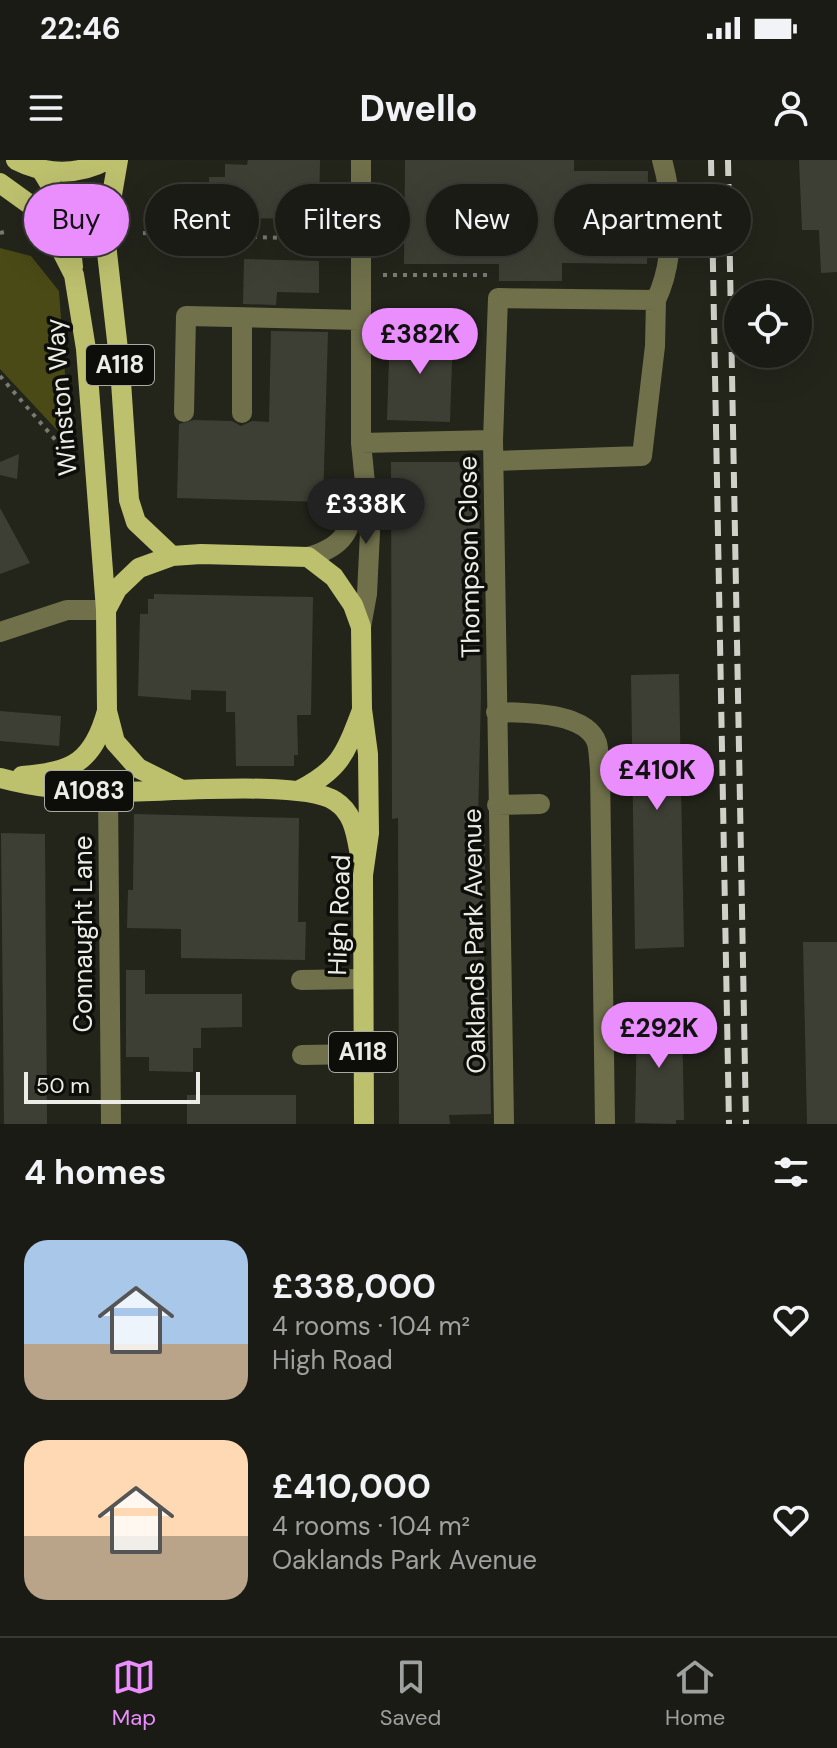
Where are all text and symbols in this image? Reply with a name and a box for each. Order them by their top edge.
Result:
text: 22:46 [40,9,121,48]
text: Dwello [360,85,477,132]
icon: menu [24,86,68,130]
icon: person [769,86,813,130]
chip: Buy [24,184,129,256]
chip: Rent [145,184,259,256]
chip: Filters [275,184,410,256]
chip: New [426,184,538,256]
chip: Apartment [554,184,751,256]
map controls [724,280,812,368]
button: locate [724,280,812,368]
pin: £382K [364,308,476,376]
street label: Winston Way [37,317,85,477]
text: £382K [380,317,460,351]
road number: A118 [86,345,154,385]
street label: Thompson Close [450,456,488,658]
pin: £338K [310,478,422,546]
text: £338K [325,487,407,521]
pin: £410K [601,744,713,812]
text: £410K [618,753,696,787]
road number: A1083 [45,771,133,811]
street label: Oaklands Park Avenue [455,808,493,1074]
street label: Connaught Lane [66,835,100,1033]
street label: High Road [320,854,358,976]
pin: £292K [603,1002,715,1070]
text: £292K [619,1011,699,1045]
road number: A118 [329,1032,397,1072]
scale bar [24,1068,200,1104]
text: 50 m [36,1071,90,1100]
text: 4 homes [24,1150,166,1195]
icon: filters [769,1150,813,1194]
text: £338,000 [272,1264,436,1309]
icon: home [88,1272,184,1368]
icon: heart [769,1298,813,1342]
text: 4 rooms · 104 m² [272,1309,470,1343]
text: High Road [272,1343,393,1377]
text: £410,000 [272,1464,431,1509]
icon: home [88,1472,184,1568]
icon: heart [769,1498,813,1542]
text: 4 rooms · 104 m² [272,1509,470,1543]
text: Oaklands Park Avenue [272,1543,537,1577]
tab: Map [112,1655,156,1732]
tab: Saved [380,1655,441,1732]
tab: Home [665,1655,725,1732]

